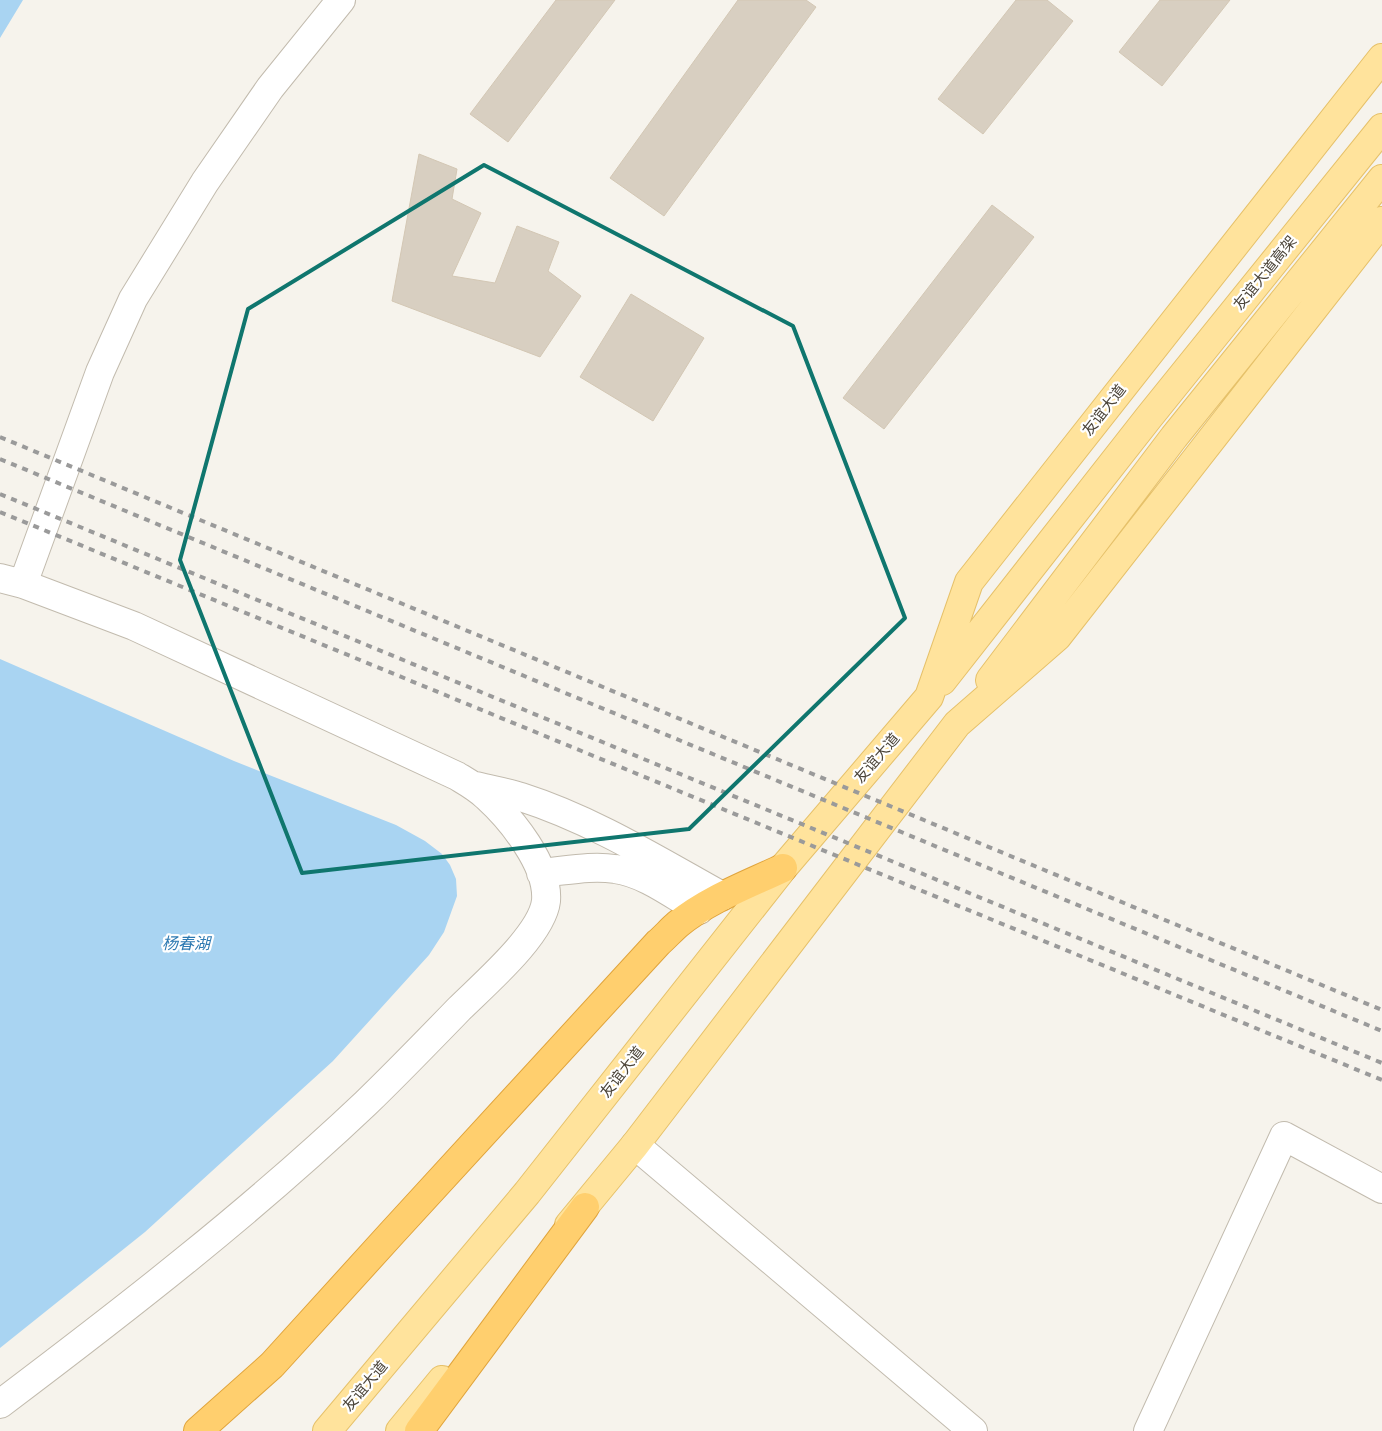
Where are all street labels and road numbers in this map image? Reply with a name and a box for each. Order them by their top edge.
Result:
street label: 友谊大道高架 [1230,232,1300,314]
street label: 友谊大道 [1078,381,1130,439]
street label: 友谊大道 [851,729,903,787]
street label: 友谊大道 [596,1043,648,1101]
street label: 友谊大道 [339,1357,391,1415]

